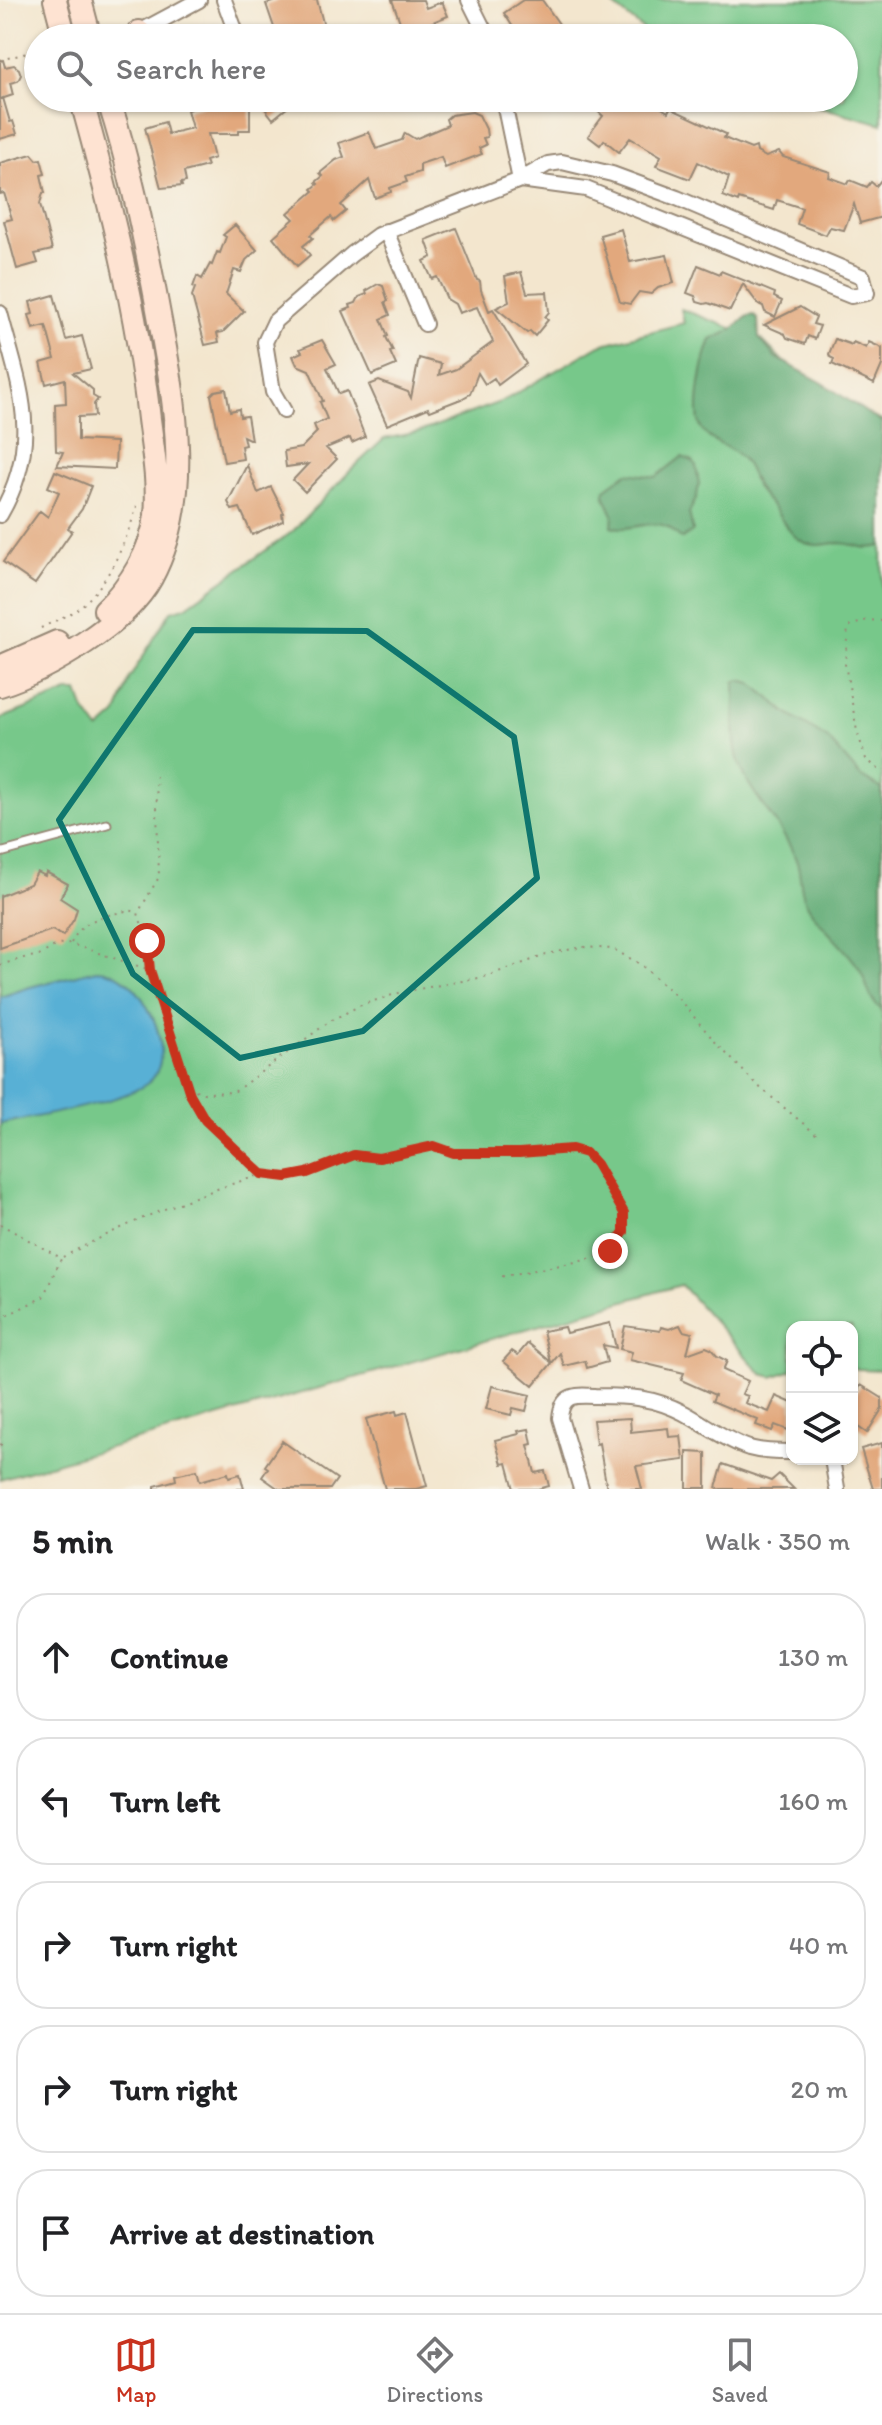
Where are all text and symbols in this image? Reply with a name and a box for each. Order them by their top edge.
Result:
search box [24,24,858,112]
icon: search [52,46,96,90]
text: Search here [116,50,266,87]
route start [129,923,165,959]
route end [592,1233,628,1269]
map controls [786,1321,858,1465]
button: locate [786,1321,858,1393]
button: layers [786,1393,858,1465]
text: 5 min [32,1521,113,1562]
text: Walk · 350 m [705,1525,850,1557]
icon: ahead [34,1635,78,1679]
text: Continue [110,1639,229,1676]
text: 130 m [778,1641,848,1673]
icon: left [34,1779,78,1823]
text: Turn left [110,1783,221,1820]
text: 160 m [778,1785,848,1817]
icon: right [34,1923,78,1967]
text: Turn right [110,1927,238,1964]
text: 40 m [789,1929,848,1961]
icon: right [34,2067,78,2111]
text: Turn right [110,2071,238,2108]
text: 20 m [791,2073,848,2105]
icon: arrive [34,2211,78,2255]
text: Arrive at destination [110,2215,374,2252]
tab: Map [114,2333,158,2408]
tab: Directions [387,2333,483,2408]
tab: Saved [712,2333,768,2408]

